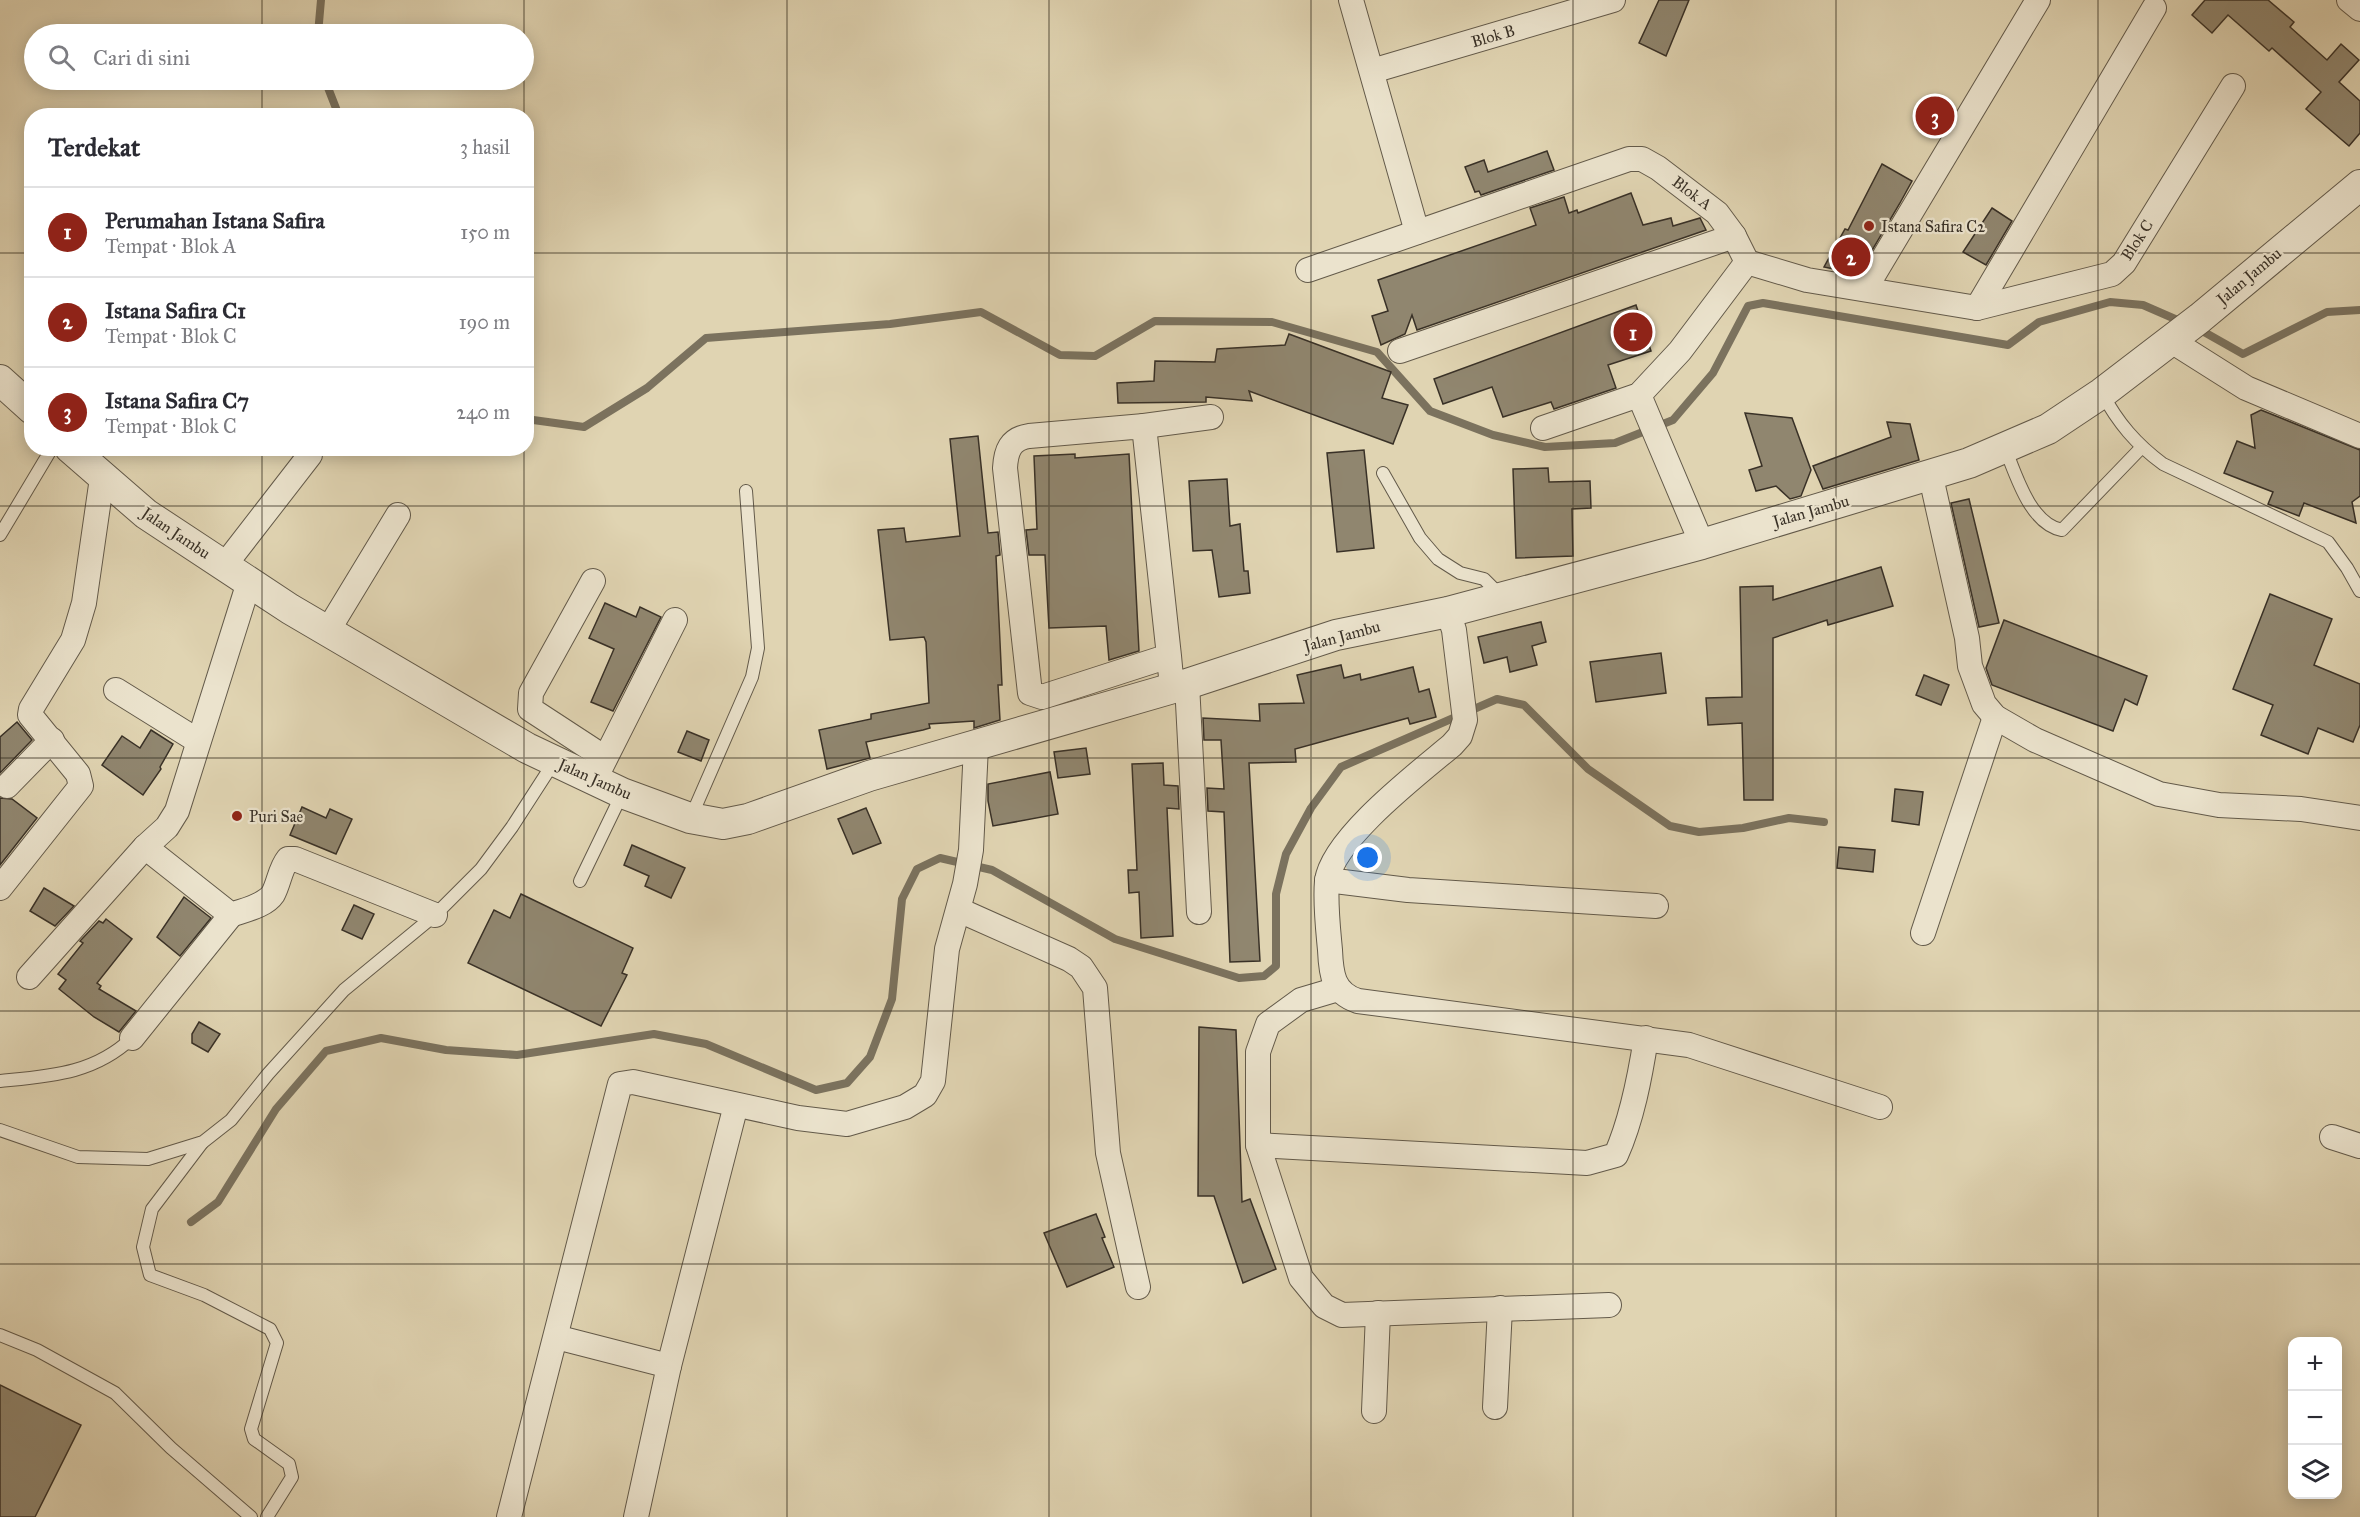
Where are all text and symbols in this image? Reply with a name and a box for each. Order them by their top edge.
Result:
street label: Blok B [1469,21,1517,51]
search box [24,24,534,90]
icon: search [45,41,78,74]
text: Cari di sini [93,44,190,71]
pin: 3 [1916,94,1954,138]
text: Terdekat [48,131,140,163]
text: 3 hasil [460,135,510,159]
street label: Blok A [1668,172,1716,214]
text: Perumahan Istana Safira [105,207,325,234]
street label: Blok C [2117,216,2157,264]
place label: Istana Safira C2 [1881,217,1985,236]
marker: Istana Safira C2 [1862,219,1876,233]
text: 1 [64,220,71,244]
text: 150 m [460,220,510,244]
text: Tempat · Blok A [105,234,236,258]
pin: 2 [1832,234,1870,280]
street label: Jalan Jambu [2211,243,2286,311]
text: Istana Safira C1 [105,297,246,324]
text: 2 [63,310,72,334]
text: 190 m [459,310,510,334]
pin: 1 [1614,310,1652,354]
text: Tempat · Blok C [105,324,237,348]
text: Istana Safira C7 [105,387,249,414]
text: 3 [64,400,72,424]
text: 240 m [456,400,510,424]
text: Tempat · Blok C [105,414,237,438]
street label: Jalan Jambu [1769,491,1852,532]
street label: Jalan Jambu [136,502,214,564]
street label: Jalan Jambu [1300,617,1383,657]
street label: Jalan Jambu [553,754,635,805]
place label: Puri Sae [249,807,303,826]
marker: Puri Sae [230,809,244,823]
your location [1353,843,1382,872]
map controls [2288,1337,2342,1499]
button: + [2288,1337,2342,1391]
button: − [2288,1391,2342,1445]
button: layers [2288,1445,2342,1499]

